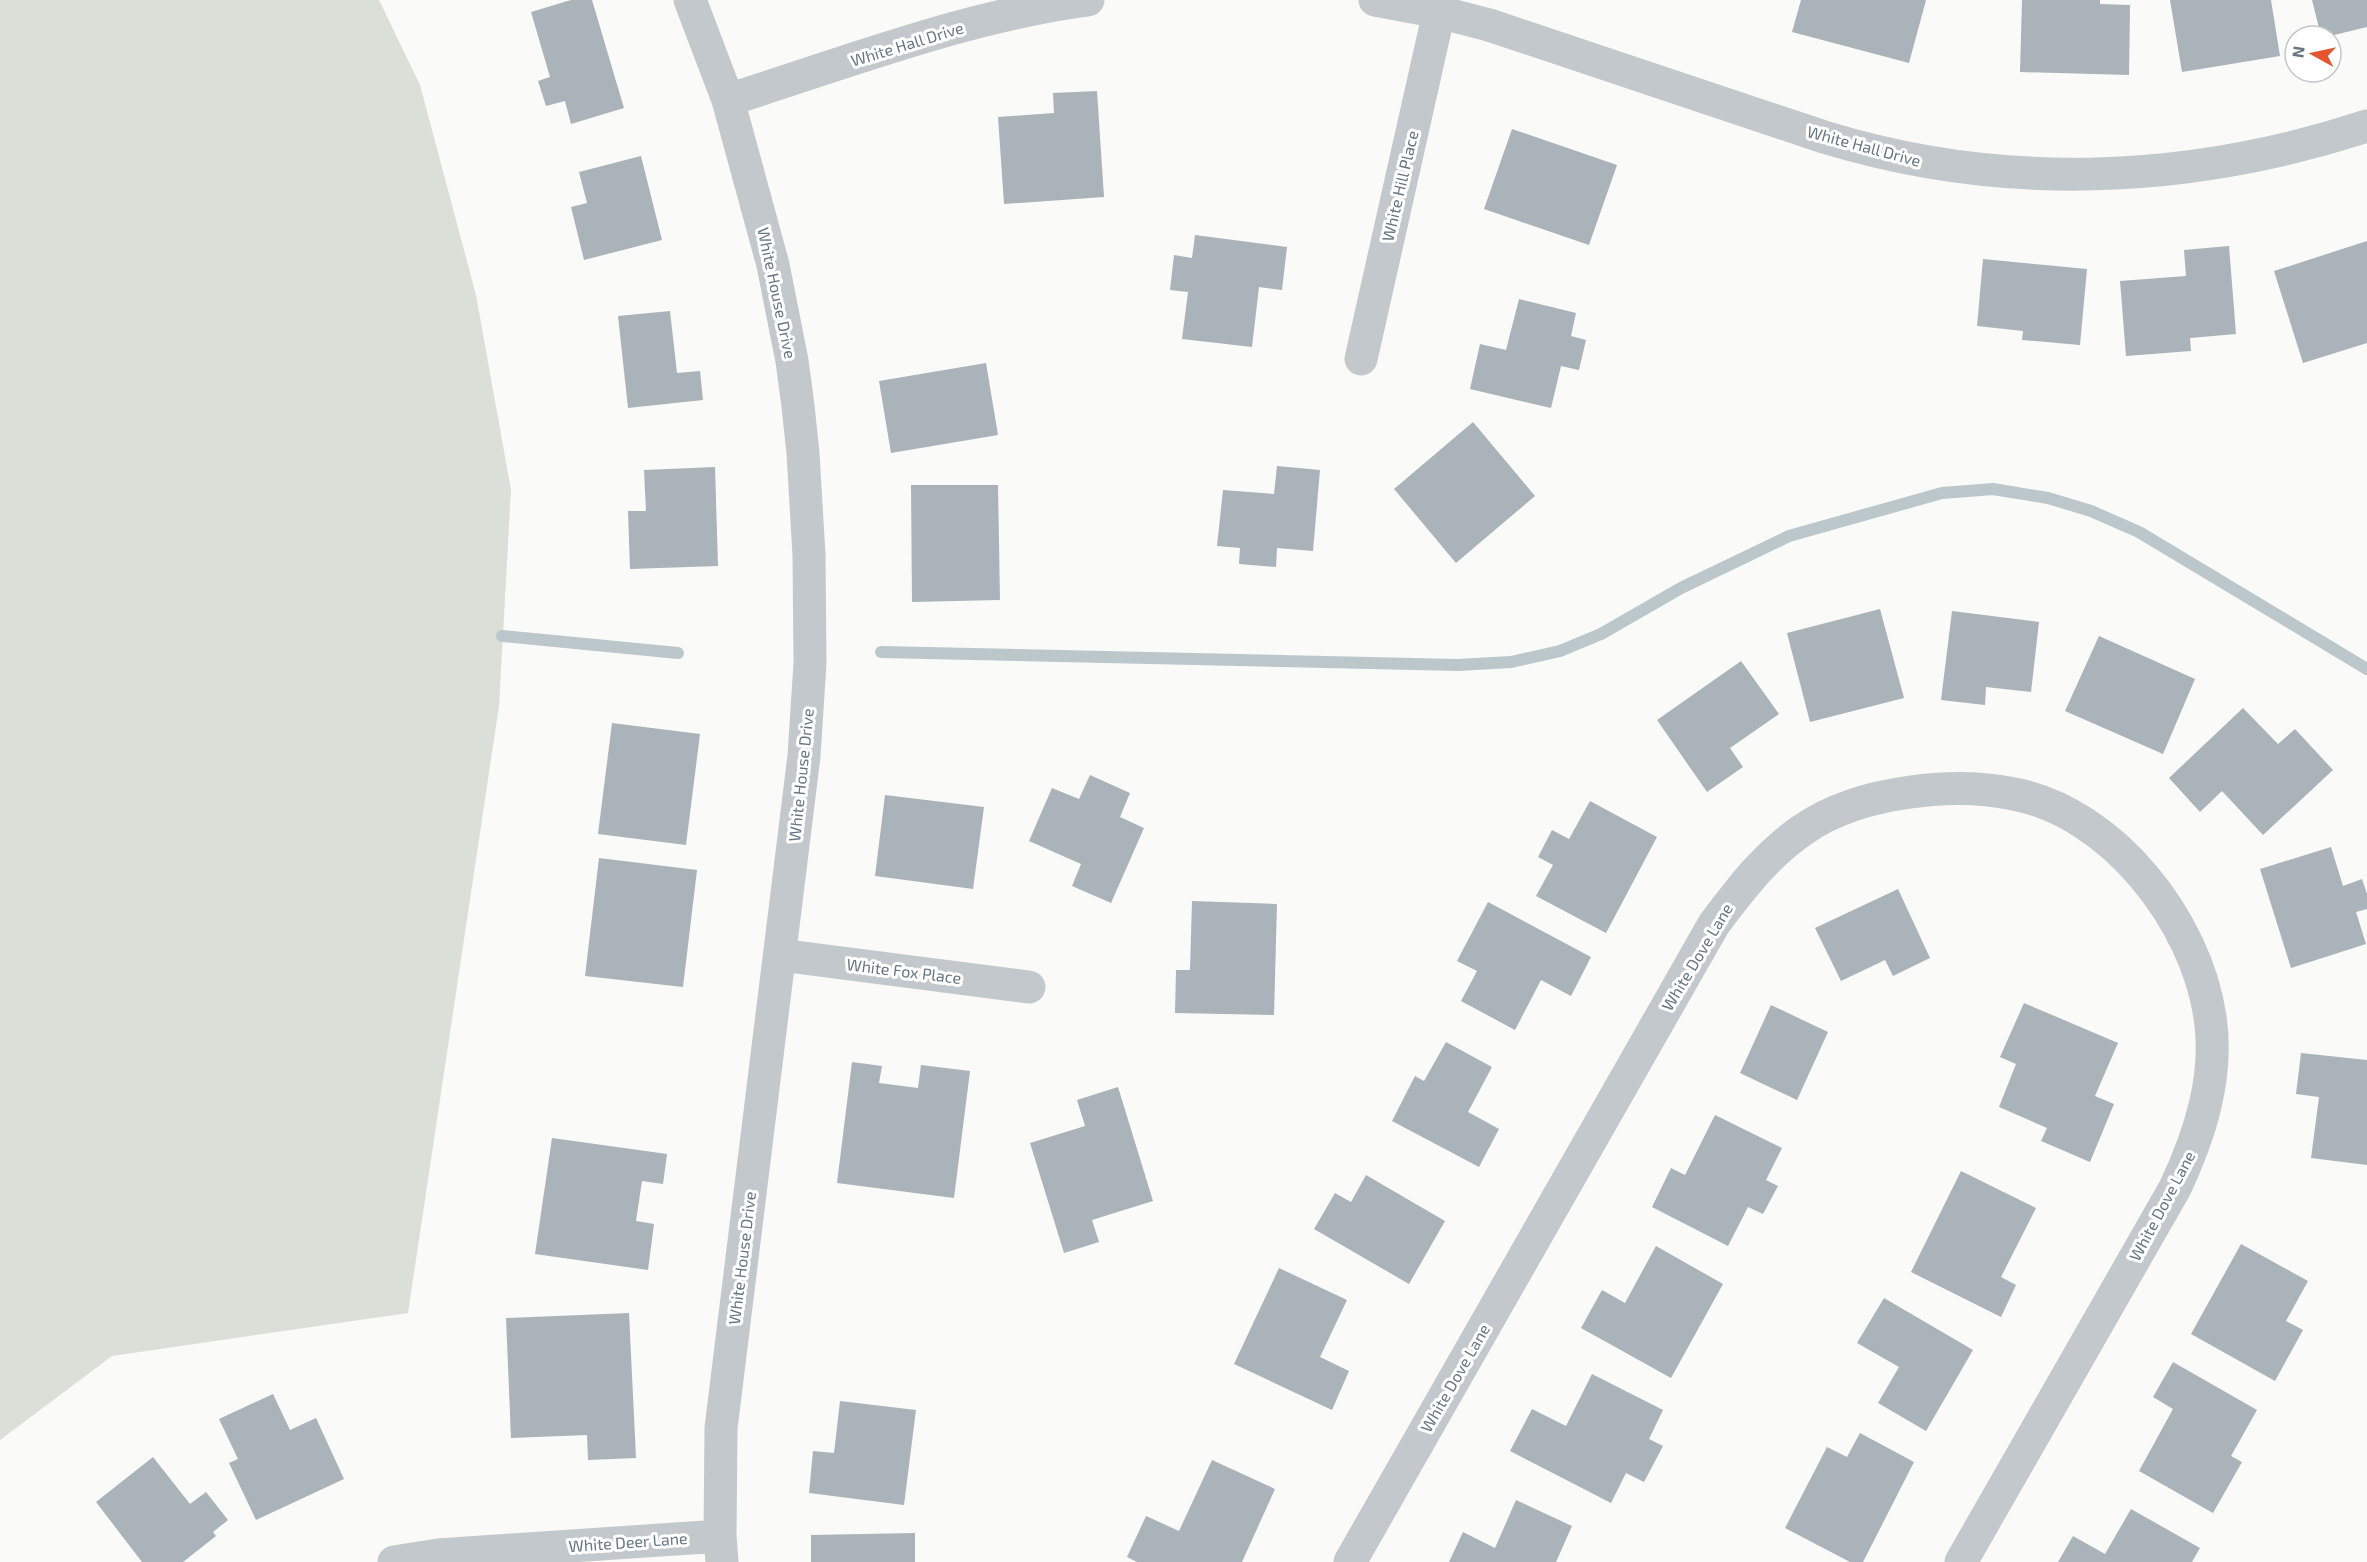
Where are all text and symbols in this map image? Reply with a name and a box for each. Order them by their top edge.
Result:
street label: White Hall Drive [848,17,965,70]
north arrow [2283,24,2343,84]
text: N [2287,45,2308,59]
street label: White Hall Drive [1805,121,1923,170]
street label: White Hill Place [1378,129,1422,243]
street label: White House Drive [754,225,801,360]
street label: White House Drive [784,707,817,843]
street label: White Dove Lane [1657,900,1736,1014]
street label: White Fox Place [846,954,962,987]
street label: White Dove Lane [2125,1148,2199,1264]
street label: White House Drive [724,1190,759,1326]
street label: White Dove Lane [1416,1320,1493,1435]
street label: White Deer Lane [568,1528,688,1555]

